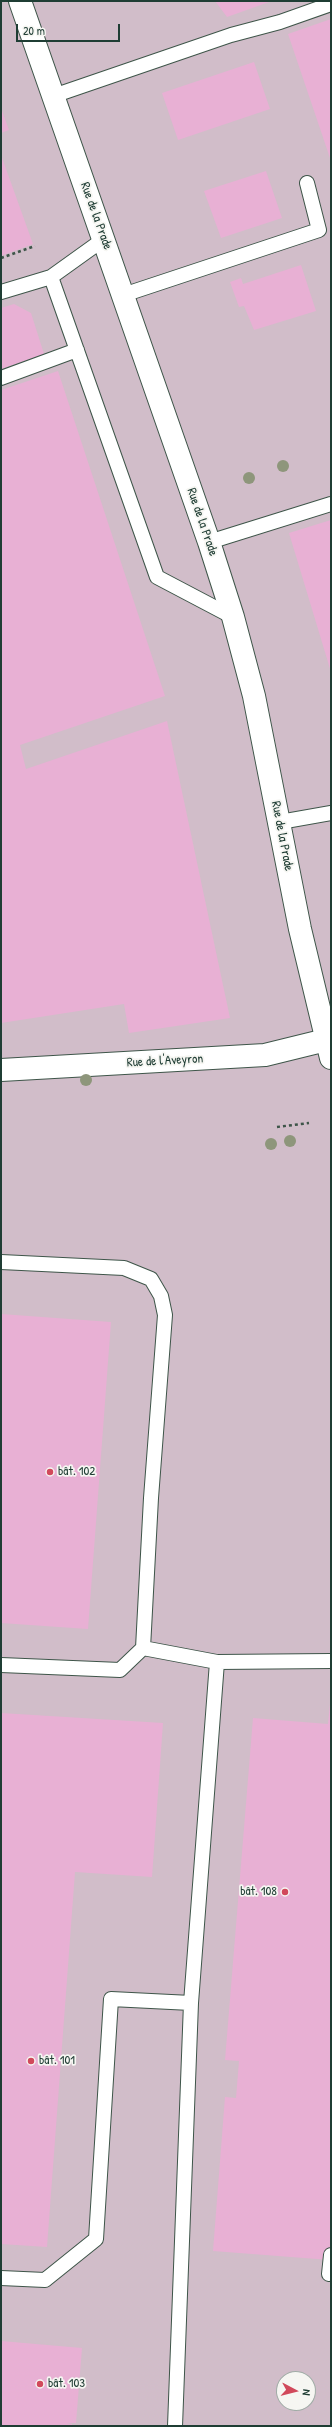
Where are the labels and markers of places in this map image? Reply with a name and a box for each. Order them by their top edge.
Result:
place label: bât. 102 [58,1464,95,1480]
marker: bât. 102 [45,1467,55,1477]
place label: bât. 108 [240,1884,277,1900]
marker: bât. 108 [280,1887,290,1897]
place label: bât. 101 [39,2053,75,2069]
marker: bât. 101 [26,2056,36,2066]
place label: bât. 103 [48,2376,85,2392]
marker: bât. 103 [35,2379,45,2389]

